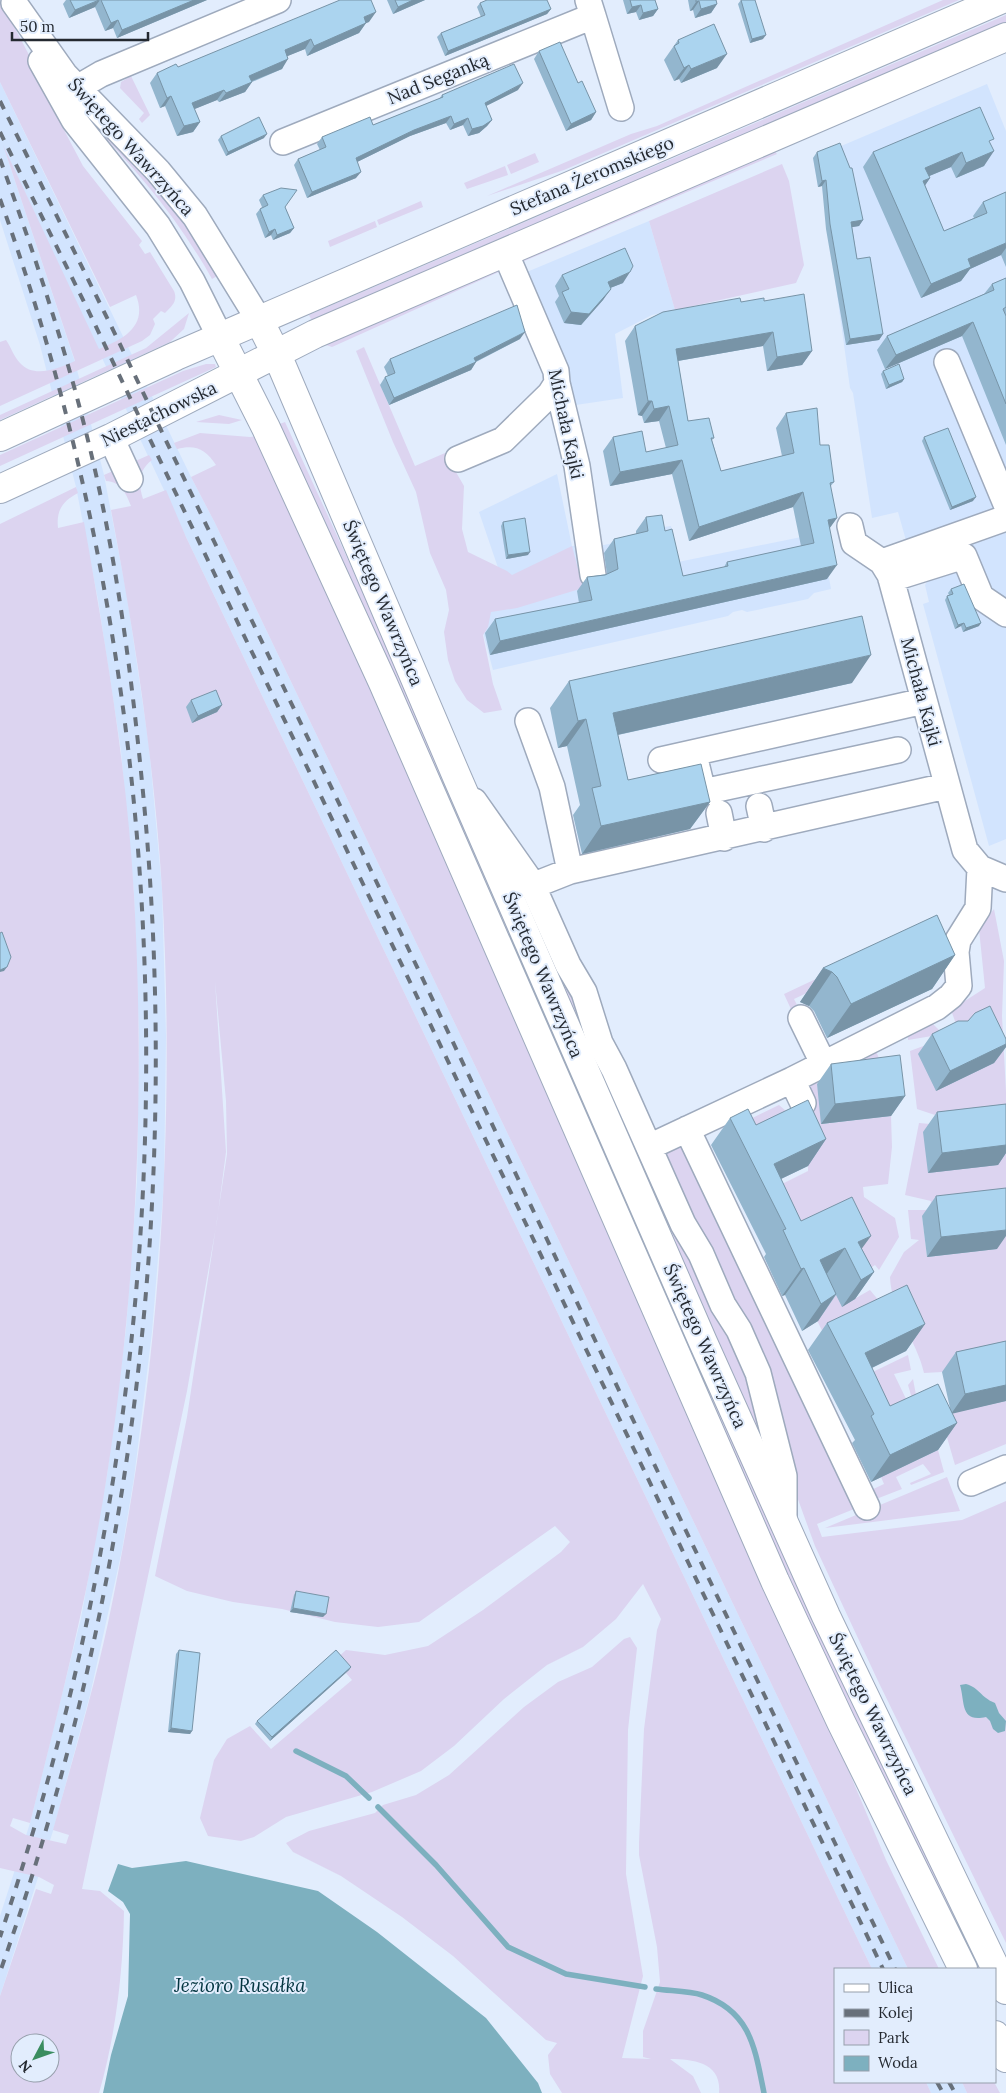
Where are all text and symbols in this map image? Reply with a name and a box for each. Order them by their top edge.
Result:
scale bar [12,10,149,42]
text: 50 m [20,17,55,36]
street label: Nad Seganką [384,48,492,109]
street label: Świętego Wawrzyńca [63,73,199,220]
street label: Stefana Żeromskiego [507,131,677,220]
street label: Michała Kajki [544,367,589,481]
street label: Niestachowska [97,376,220,451]
street label: Świętego Wawrzyńca [338,516,429,689]
street label: Michała Kajki [896,635,947,749]
street label: Świętego Wawrzyńca [498,888,589,1061]
street label: Świętego Wawrzyńca [659,1260,752,1432]
street label: Świętego Wawrzyńca [824,1629,923,1799]
legend [834,1968,996,2083]
water label: Jezioro Rusałka [173,1973,306,1997]
text: Ulica [878,1978,914,1997]
text: Kolej [878,2003,913,2022]
text: Park [878,2028,909,2047]
north arrow [10,2033,60,2083]
text: Woda [878,2053,918,2072]
text: N [15,2056,36,2077]

